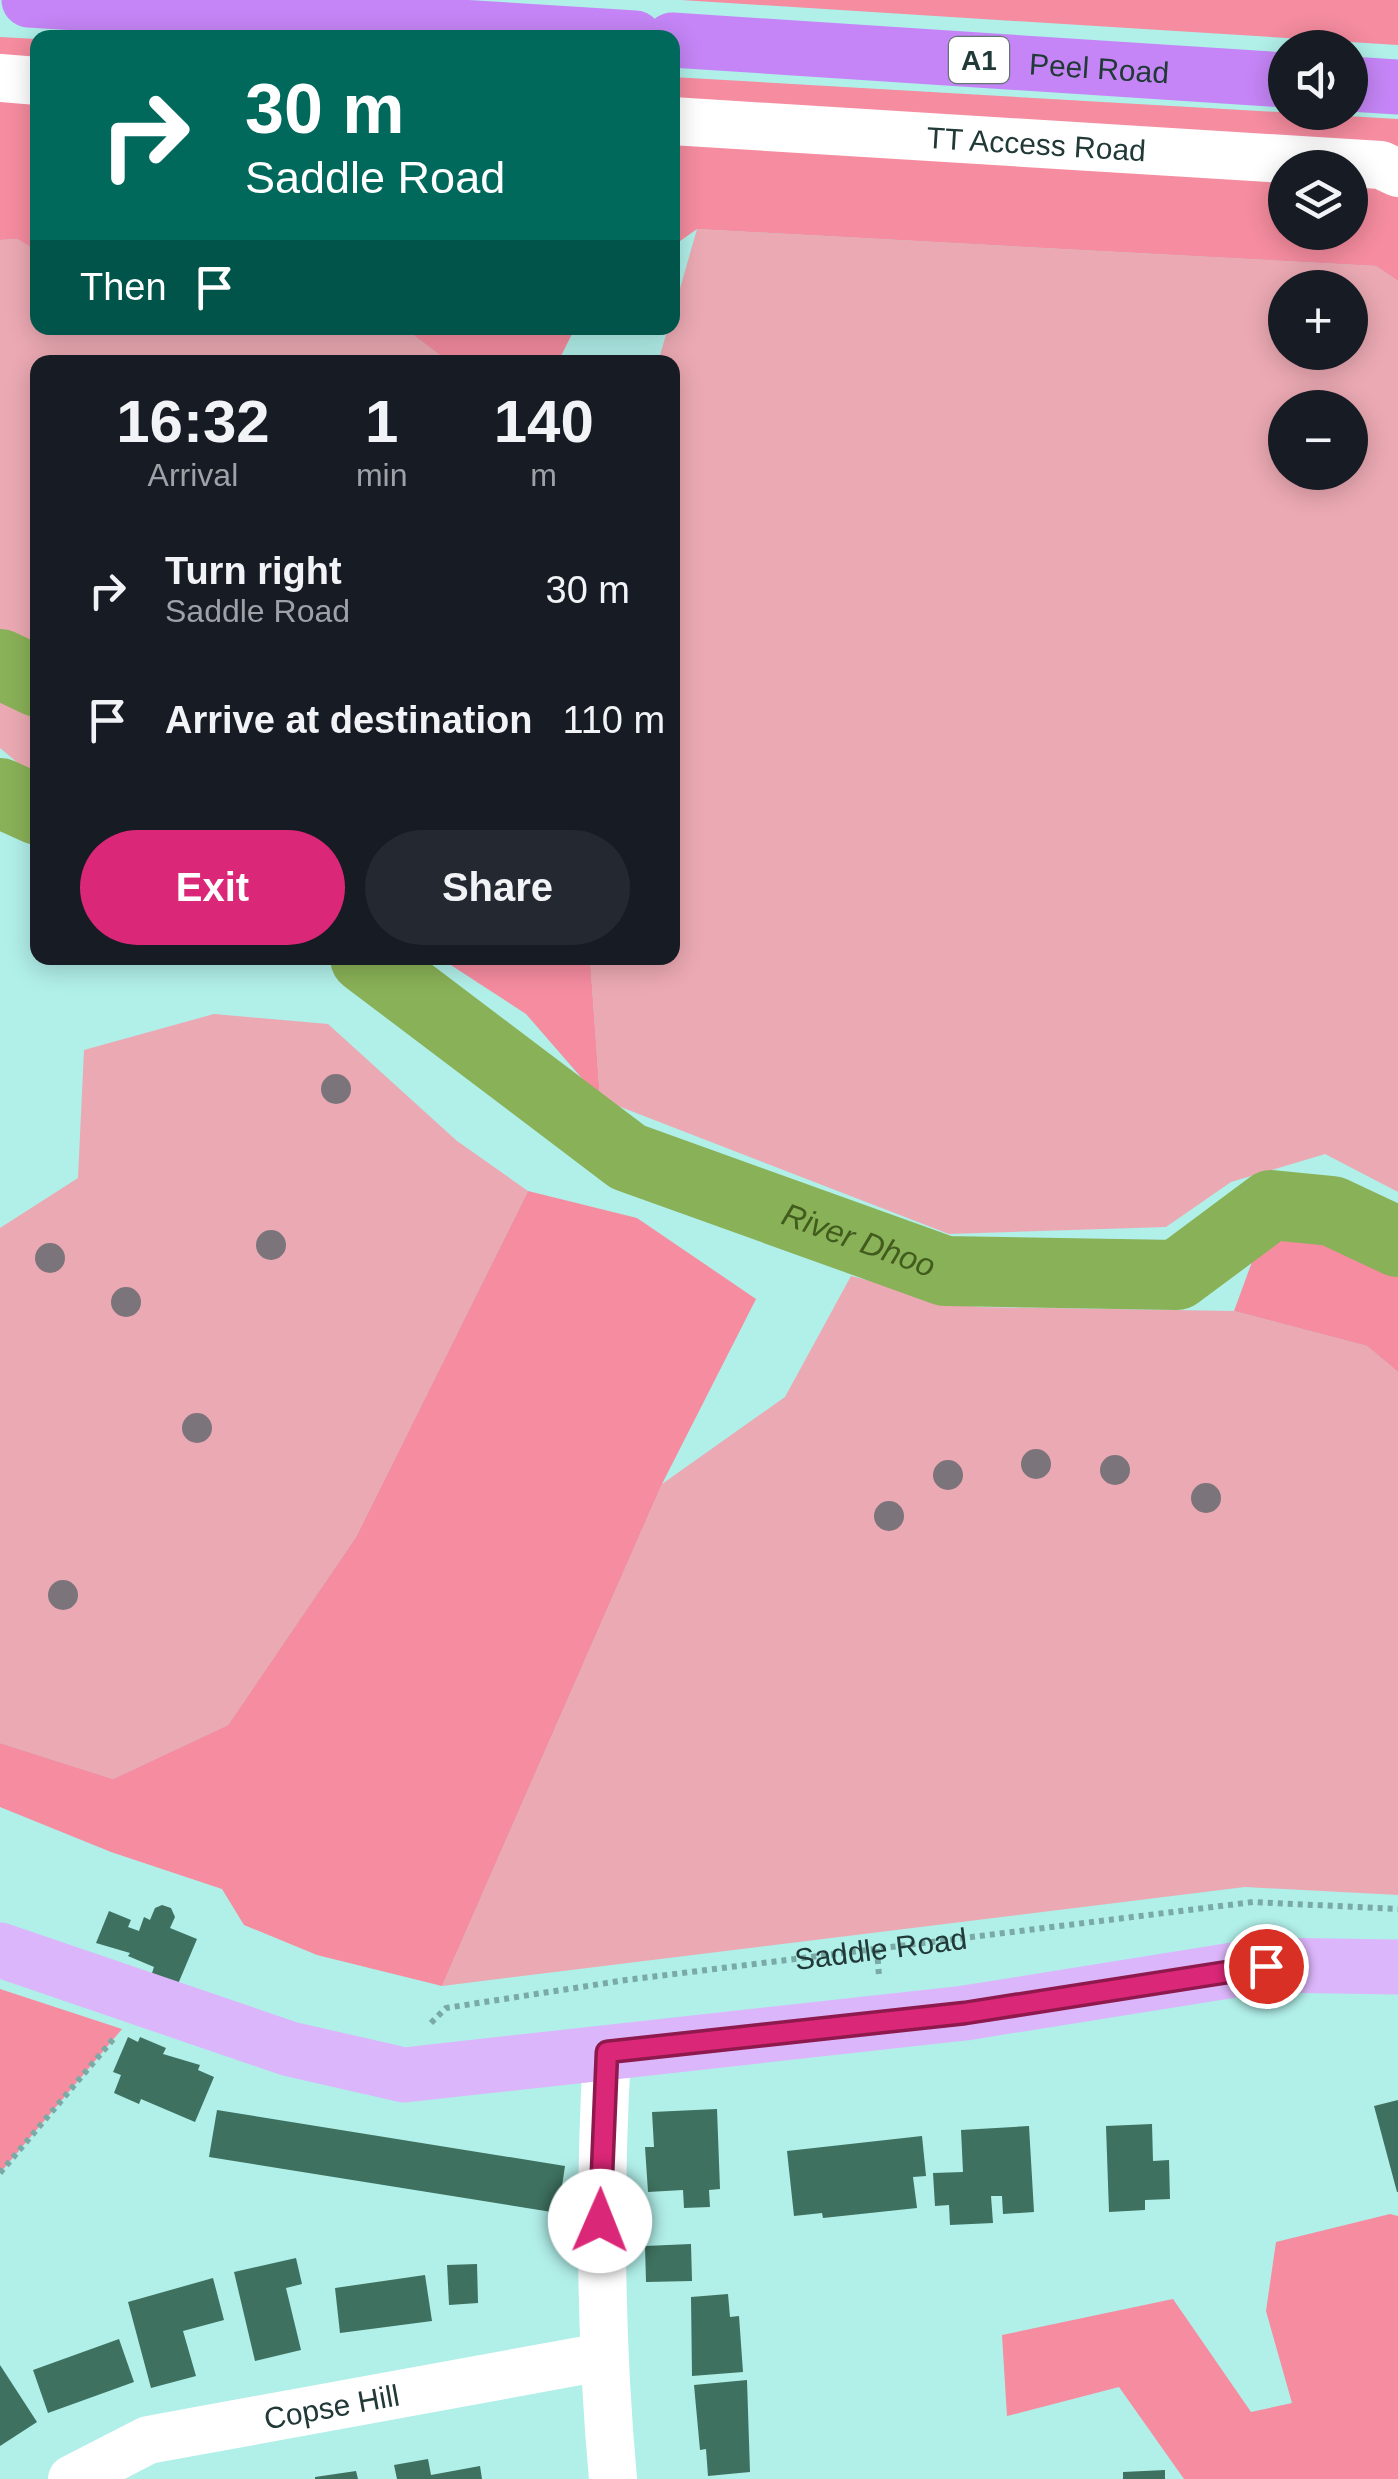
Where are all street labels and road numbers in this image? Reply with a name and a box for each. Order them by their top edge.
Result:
road number: A1 [949,37,1009,83]
street label: Peel Road [1028,47,1170,89]
street label: TT Access Road [926,120,1147,167]
street label: Saddle Road [793,1921,969,1975]
street label: Copse Hill [261,2378,402,2435]

